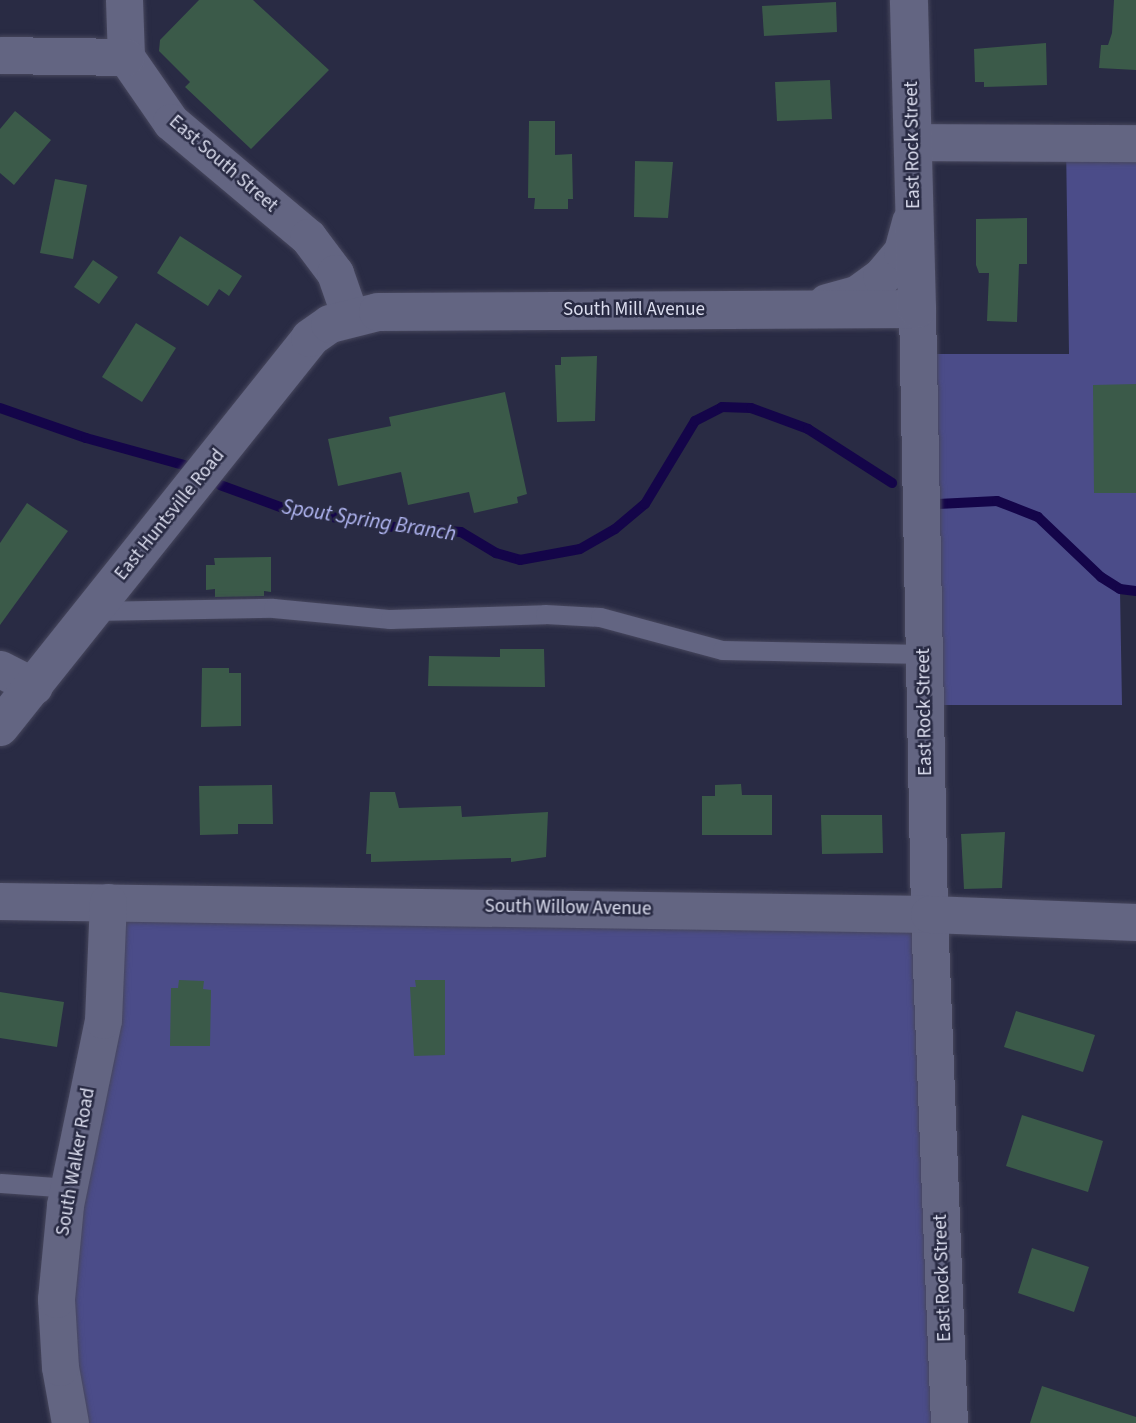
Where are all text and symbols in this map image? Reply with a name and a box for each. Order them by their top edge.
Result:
street label: East Rock Street [900,81,926,209]
street label: East South Street [164,111,282,217]
street label: South Mill Avenue [563,299,705,321]
street label: East Huntsville Road [110,445,230,585]
water label: Spout Spring Branch [280,494,458,546]
street label: East Rock Street [912,648,938,776]
street label: South Willow Avenue [484,895,652,921]
street label: South Walker Road [52,1086,100,1238]
street label: East Rock Street [929,1214,957,1342]

